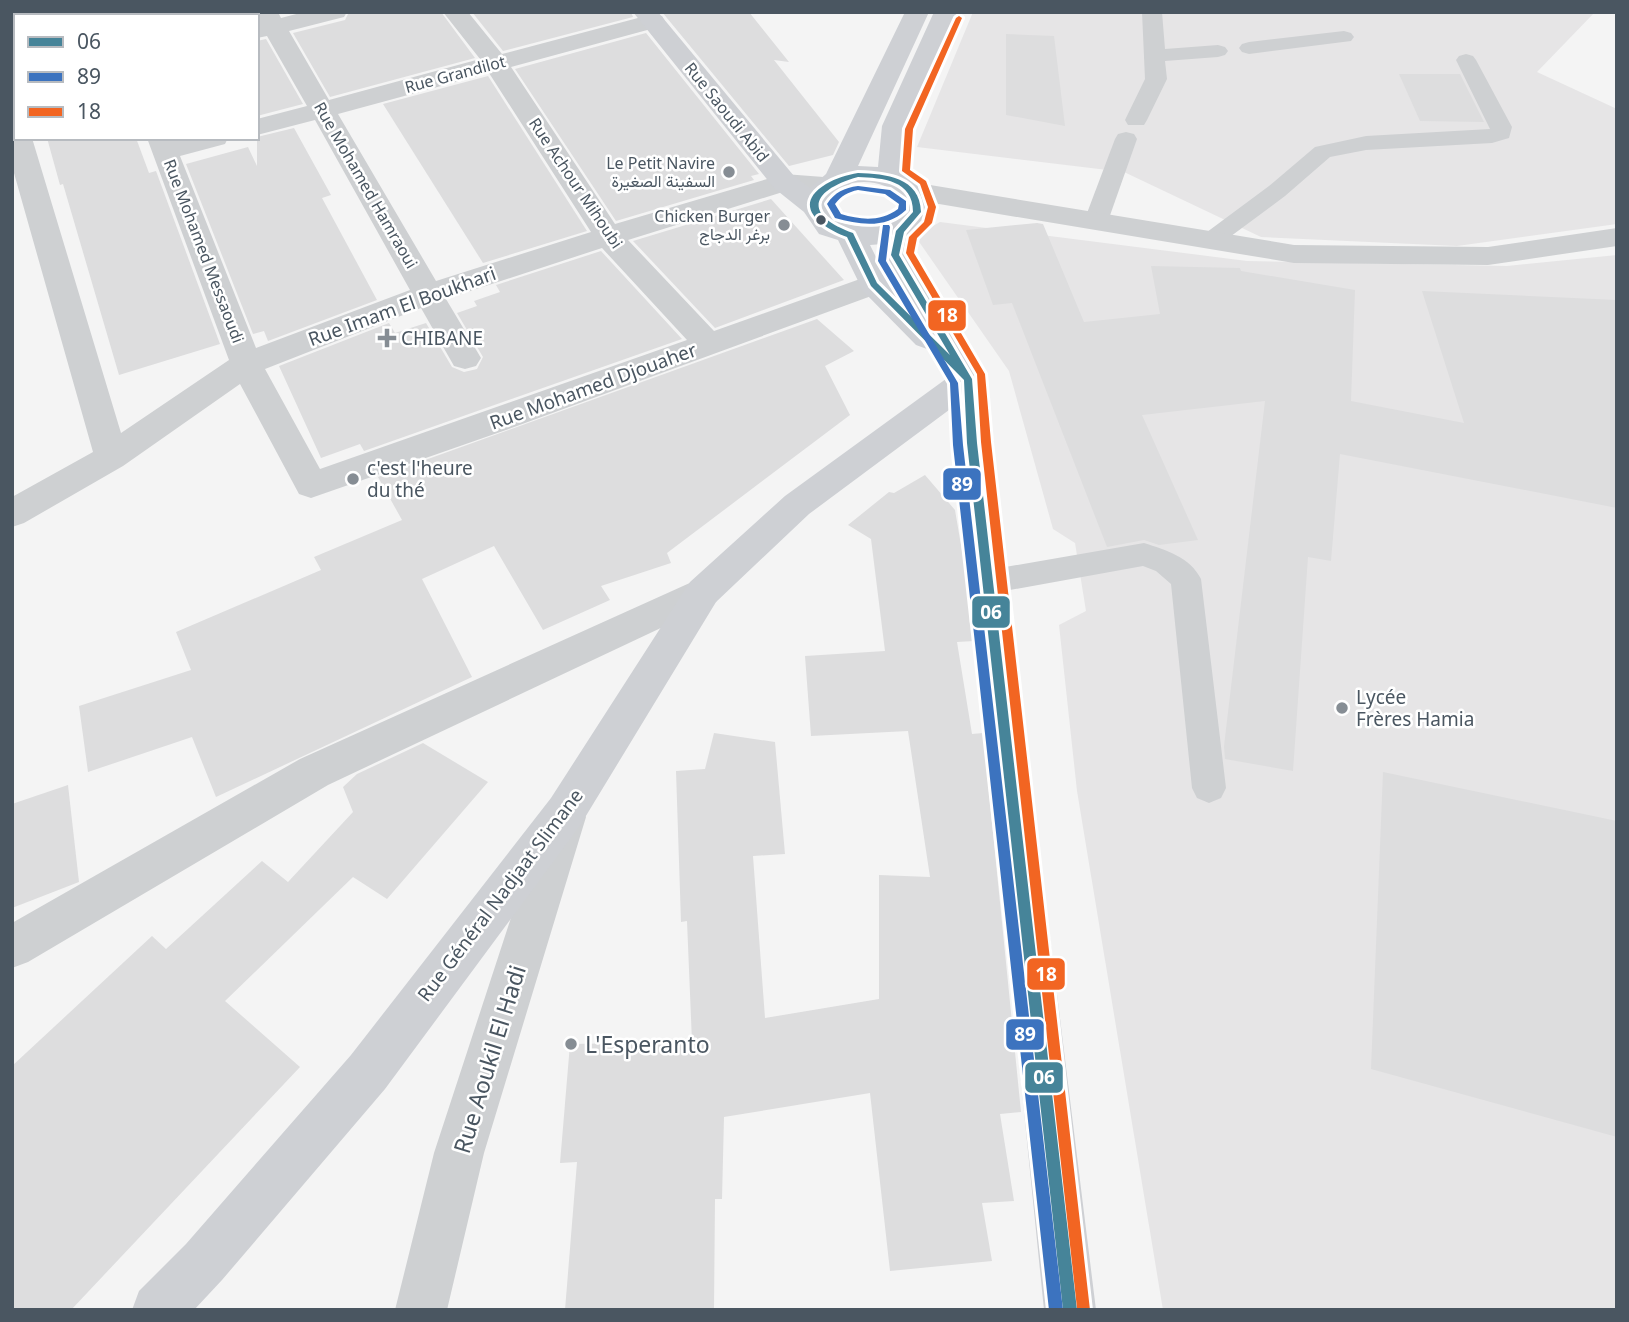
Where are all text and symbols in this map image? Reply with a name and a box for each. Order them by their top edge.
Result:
legend [14,14,259,140]
text: 06 [77,27,101,55]
street label: Rue Grandilot [402,50,508,98]
street label: Rue Saoudi Abid [680,57,774,167]
text: 89 [77,62,101,90]
text: 18 [77,97,101,125]
street label: Rue Mohamed Hamraoui [309,98,423,272]
street label: Rue Achour Mihoubi [524,113,628,253]
place label: Le Petit Navire السفينة الصغيرة [606,152,715,192]
street label: Rue Mohamed Messaoudi [159,156,249,346]
marker: Le Petit Navire السفينة الصغيرة [721,164,737,180]
place label: Chicken Burger برغر الدجاج [654,205,770,246]
unlabelled marker [814,213,828,227]
marker: Chicken Burger برغر الدجاج [776,217,792,233]
street label: Rue Imam El Boukhari [304,260,500,352]
line badge: 18 [927,299,967,332]
text: 18 [936,302,958,328]
place label: CHIBANE [401,325,483,351]
marker: CHIBANE [379,330,395,346]
street label: Rue Mohamed Djouaher [486,336,700,436]
place label: c'est l'heure du thé [367,455,473,503]
line badge: 89 [942,467,982,501]
marker: c'est l'heure du thé [345,471,361,487]
text: 89 [951,471,973,497]
line badge: 06 [971,595,1011,629]
text: 06 [980,599,1002,625]
place label: Lycée Frères Hamia [1356,684,1474,732]
marker: Lycée Frères Hamia [1334,700,1350,716]
street label: Rue Général Nadjaat Slimane [411,783,589,1007]
line badge: 18 [1026,957,1066,991]
street label: Rue Aoukil El Hadi [445,961,533,1157]
text: 18 [1035,961,1057,987]
line badge: 89 [1005,1018,1045,1051]
text: 89 [1014,1021,1036,1047]
place label: L'Esperanto [585,1028,710,1060]
marker: L'Esperanto [563,1036,579,1052]
line badge: 06 [1024,1061,1064,1094]
text: 06 [1033,1064,1055,1090]

